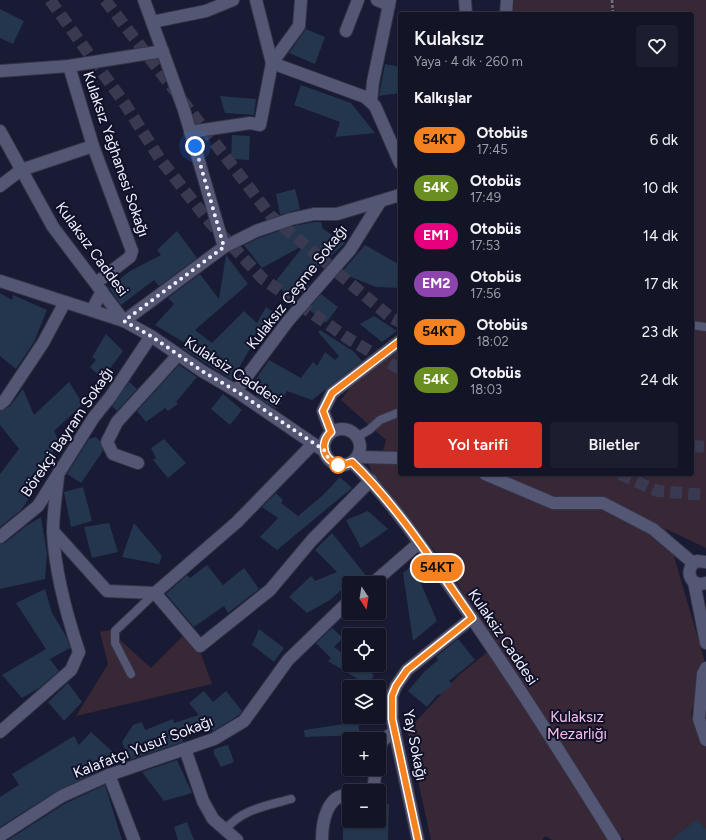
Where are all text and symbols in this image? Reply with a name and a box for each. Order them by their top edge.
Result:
button: heart [636,25,678,67]
text: Kulaksız [414,27,484,50]
text: Yaya · 4 dk · 260 m [414,54,523,69]
street label: Kulaksız Yağhanesi Sokağı [79,69,153,239]
text: Kalkışlar [414,89,472,107]
text: Otobüs [477,124,527,142]
text: 54KT [422,131,457,148]
text: 6 dk [650,131,678,149]
your location [185,136,205,156]
text: 17:45 [477,142,508,157]
text: Otobüs [470,172,521,190]
text: 54K [423,179,449,196]
text: 10 dk [642,179,678,197]
text: 17:49 [470,190,501,205]
street label: Kulaksız Caddesi [52,198,132,300]
text: Otobüs [470,220,521,238]
street label: Kulaksız Çeşme Sokağı [243,221,351,353]
text: EM1 [423,227,449,244]
text: 14 dk [643,227,678,245]
text: 17:53 [470,238,500,253]
text: Otobüs [470,268,521,286]
text: EM2 [422,275,450,292]
text: 17 dk [644,275,678,293]
text: 17:56 [470,286,501,301]
text: Otobüs [477,316,527,334]
text: 54KT [422,323,457,340]
text: 23 dk [642,323,678,341]
street label: Kulaksiz Caddesi [181,333,285,409]
text: 18:02 [477,334,509,349]
street label: Börekçi Bayram Sokağı [17,364,117,500]
text: Otobüs [470,364,521,382]
text: 54K [423,371,449,388]
text: 24 dk [641,371,678,389]
text: 18:03 [470,382,502,397]
button: Yol tarifi [414,422,542,468]
button: Biletler [550,422,678,468]
unlabelled marker [329,456,347,474]
line badge: 54KT [409,555,465,581]
text: 54KT [420,559,454,576]
north arrow [342,576,386,620]
map controls [342,576,386,828]
street label: Kulaksiz Caddesi [464,586,542,688]
button: locate [342,628,386,672]
button: layers [342,680,386,724]
street label: Yay Sokağı [399,708,431,782]
park label: Kulaksız Mezarlığı [547,708,607,743]
street label: Kalafatçı Yusuf Sokağı [71,712,215,782]
button: + [342,732,386,776]
button: − [342,784,386,828]

